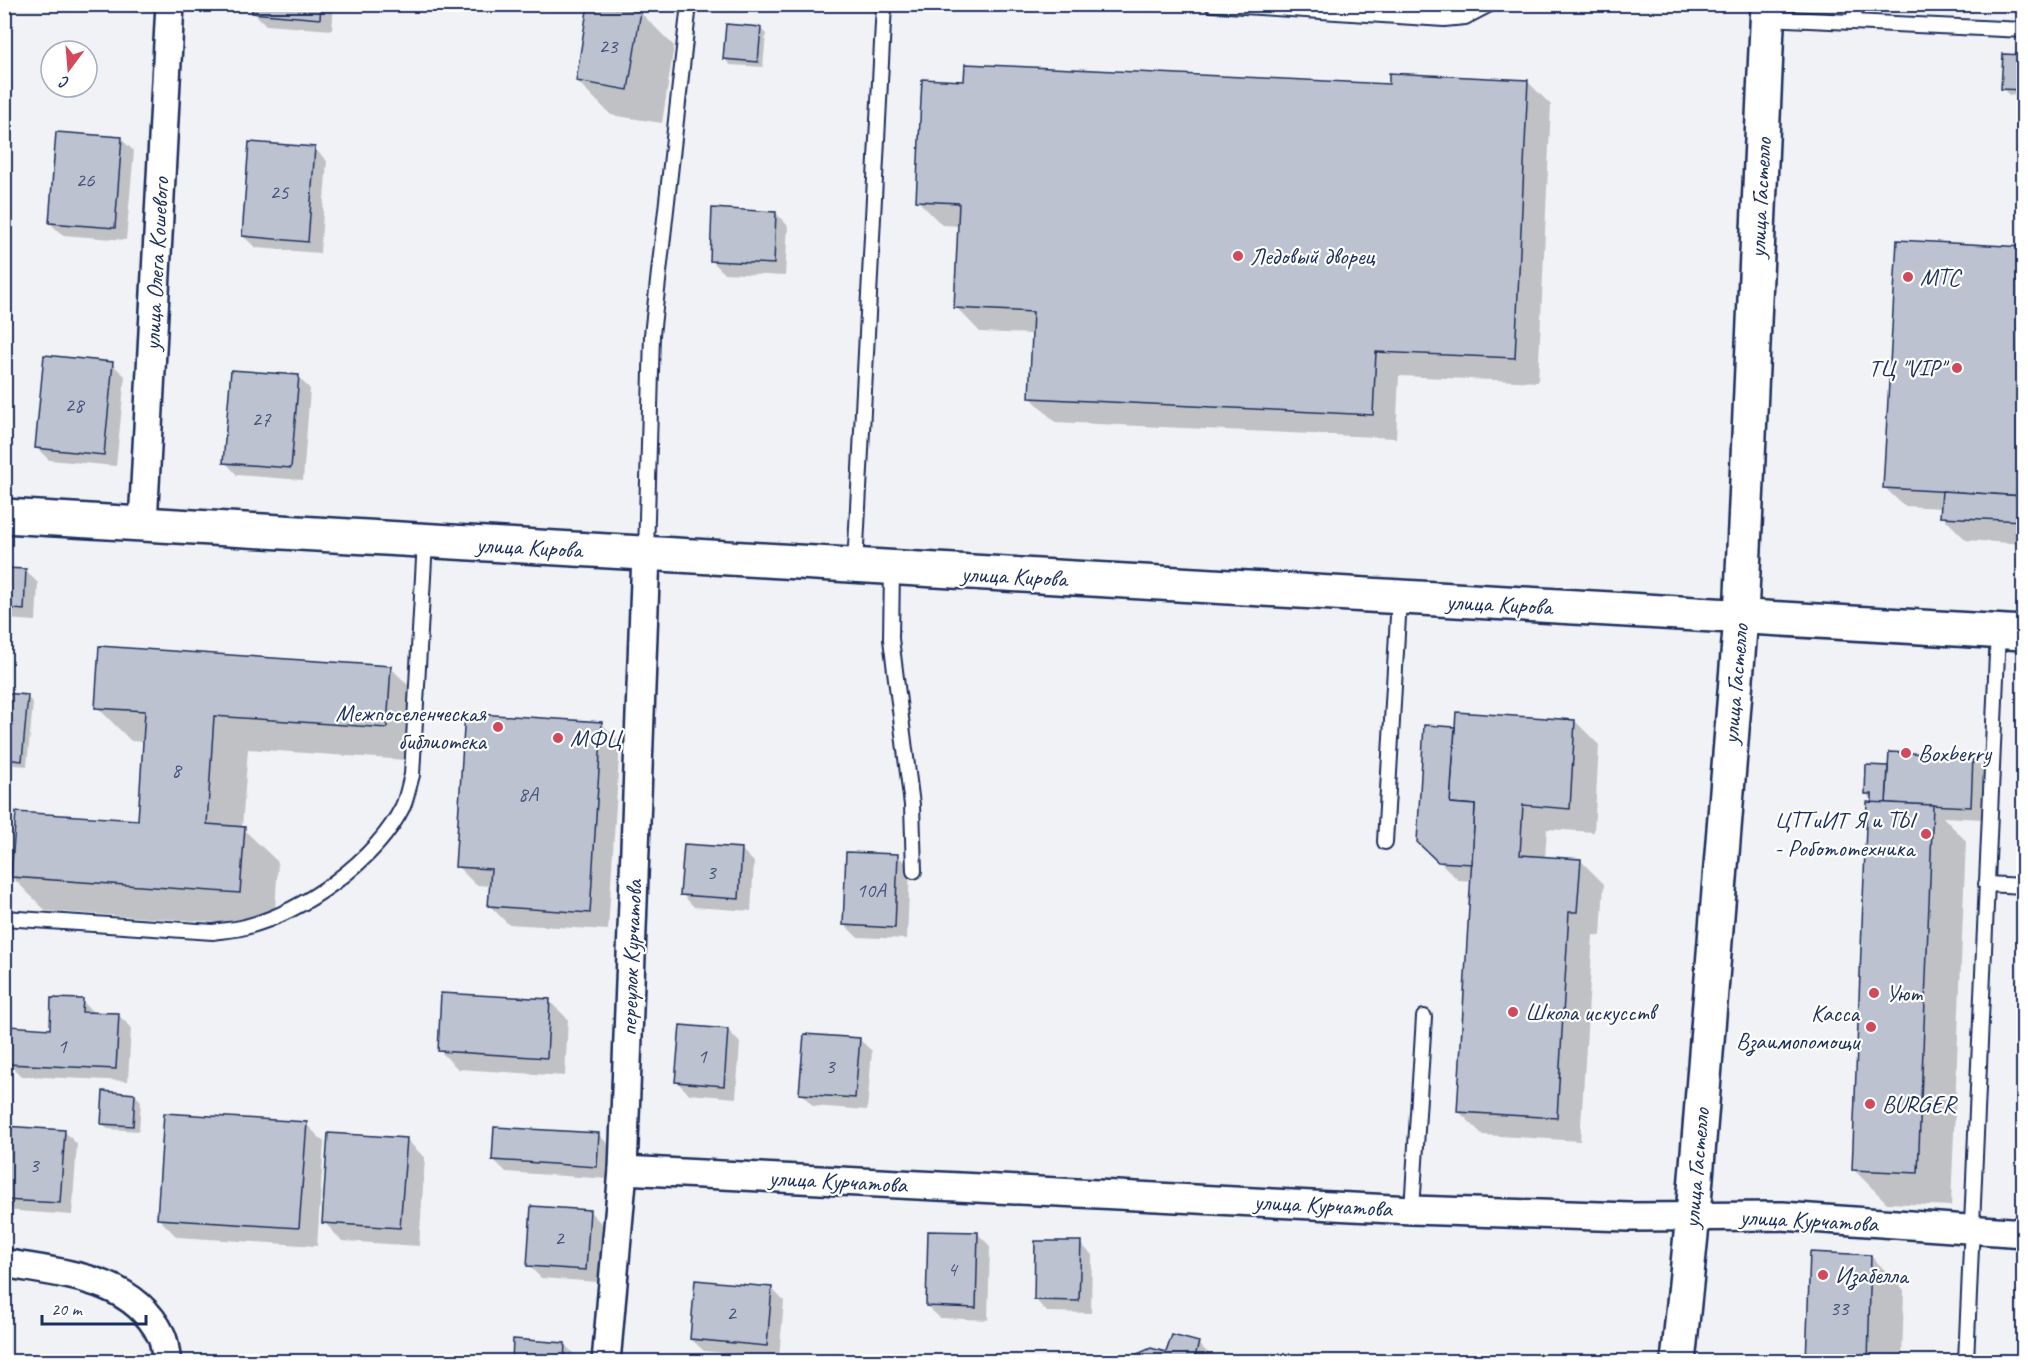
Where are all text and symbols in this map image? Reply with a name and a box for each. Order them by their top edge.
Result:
house number: 23 [599,33,619,59]
north arrow [39,39,99,99]
text: С [57,71,72,93]
street label: улица Гастелло [1742,136,1778,261]
house number: 26 [76,167,95,193]
street label: улица Олега Кошевого [136,175,176,353]
house number: 25 [270,179,290,205]
place label: Ледовый дворец [1250,241,1375,271]
marker: Ледовый дворец [1231,249,1245,263]
place label: МТС [1920,262,1962,292]
marker: МТС [1901,270,1915,284]
place label: ТЦ "VIP" [1868,353,1950,383]
marker: ТЦ "VIP" [1950,361,1964,375]
house number: 28 [65,392,86,418]
house number: 27 [252,406,272,432]
street label: улица Кирова [473,529,585,565]
street label: улица Кирова [958,558,1070,594]
street label: улица Кирова [1443,586,1555,622]
street label: улица Гастелло [1715,621,1755,747]
place label: Межпоселенческая библиотека [336,698,487,756]
marker: Межпоселенческая библиотека [491,720,505,734]
place label: МФЦ [570,723,623,753]
marker: МФЦ [551,731,565,745]
place label: Boxberry [1918,738,1993,768]
marker: Boxberry [1899,746,1913,760]
house number: 8 [171,757,183,783]
house number: 8А [518,781,539,807]
place label: ЦТТиИТ Я и ТЫ - Робототехника [1774,805,1918,863]
marker: ЦТТиИТ Я и ТЫ - Робототехника [1919,827,1933,841]
house number: 3 [706,859,717,885]
house number: 10А [856,877,887,903]
street label: переулок Курчатова [613,878,649,1037]
place label: Уют [1886,978,1923,1008]
marker: Уют [1867,986,1881,1000]
place label: Школа искусств [1525,997,1659,1027]
place label: Касса Взаимопомощи [1736,998,1861,1057]
marker: Школа искусств [1506,1005,1520,1019]
marker: Касса Взаимопомощи [1864,1020,1878,1034]
house number: 1 [57,1033,68,1059]
house number: 1 [697,1043,708,1069]
house number: 3 [825,1053,836,1079]
place label: BURGER [1882,1089,1959,1119]
marker: BURGER [1863,1097,1877,1111]
street label: улица Гастелло [1676,1105,1716,1231]
house number: 3 [29,1152,40,1178]
street label: улица Курчатова [766,1162,909,1200]
street label: улица Курчатова [1251,1186,1394,1224]
street label: улица Курчатова [1737,1201,1880,1239]
house number: 2 [554,1225,565,1251]
house number: 4 [947,1256,959,1282]
place label: Изабелла [1835,1260,1910,1291]
marker: Изабелла [1816,1268,1830,1282]
scale bar [42,1288,146,1326]
house number: 33 [1830,1295,1850,1321]
text: 20 m [51,1298,84,1320]
house number: 2 [726,1300,737,1326]

